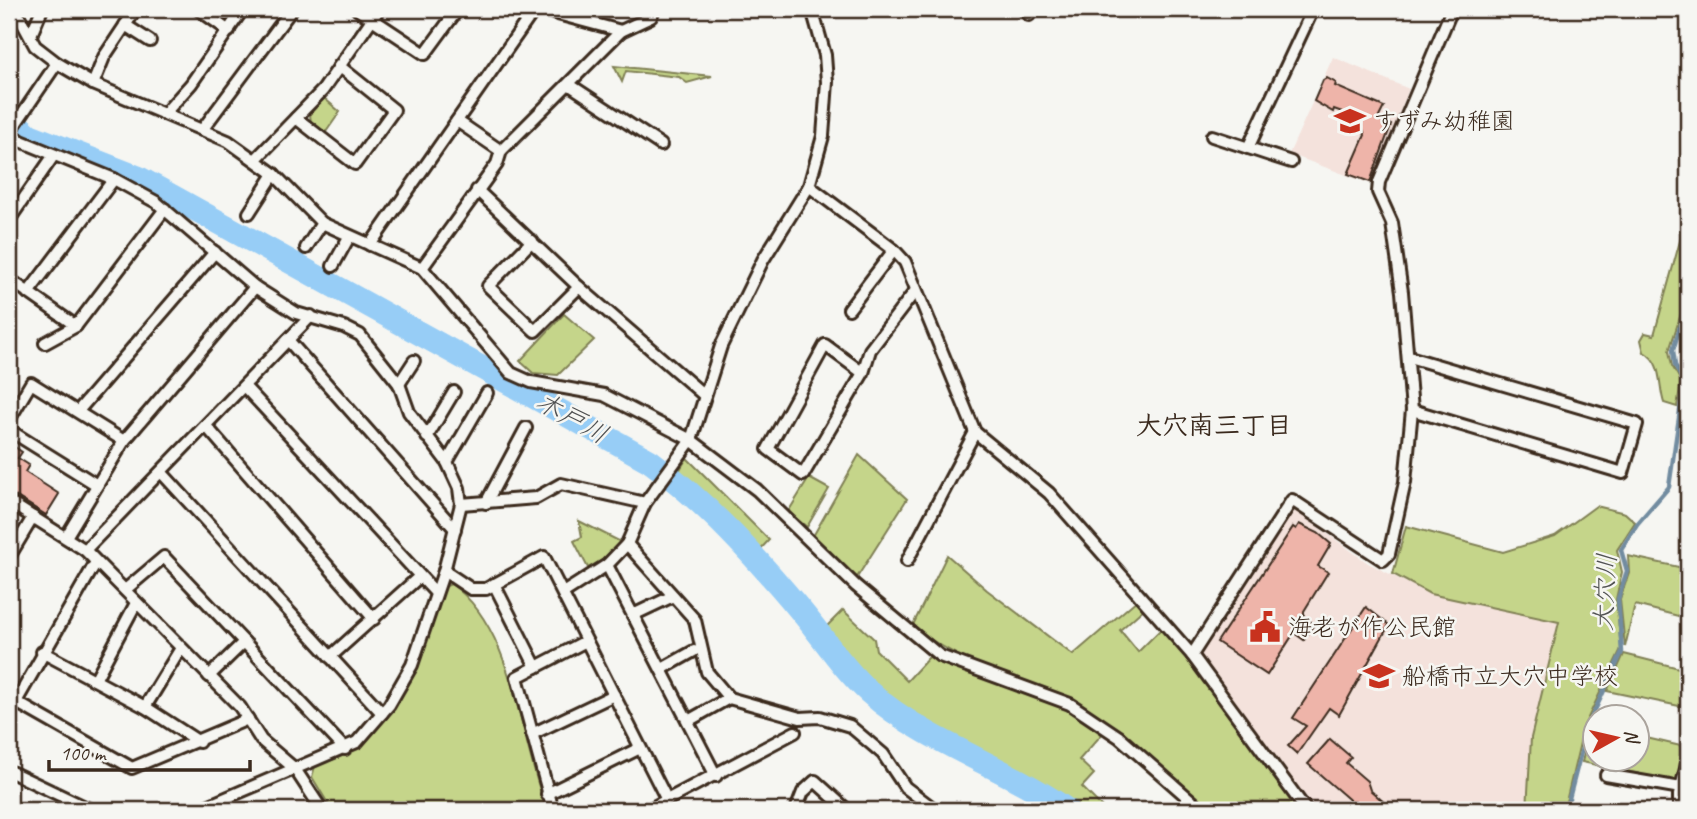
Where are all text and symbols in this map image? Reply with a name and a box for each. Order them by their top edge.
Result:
school or university icon: すずみ幼稚園 [1333,104,1367,138]
place label: すずみ幼稚園 [1373,106,1515,136]
water label: 木戸川 [530,385,614,451]
district label: 大穴南三丁目 [1136,409,1292,442]
water label: 大穴川 [1586,552,1624,632]
public building icon: 海老が作公民館 [1248,610,1282,644]
place label: 海老が作公民館 [1288,612,1456,642]
school or university icon: 船橋市立大穴中学校 [1362,659,1396,693]
place label: 船橋市立大穴中学校 [1402,661,1618,691]
north arrow [1582,704,1652,774]
scale bar [49,728,250,772]
text: N [1619,728,1645,746]
text: 100 m [60,740,107,766]

